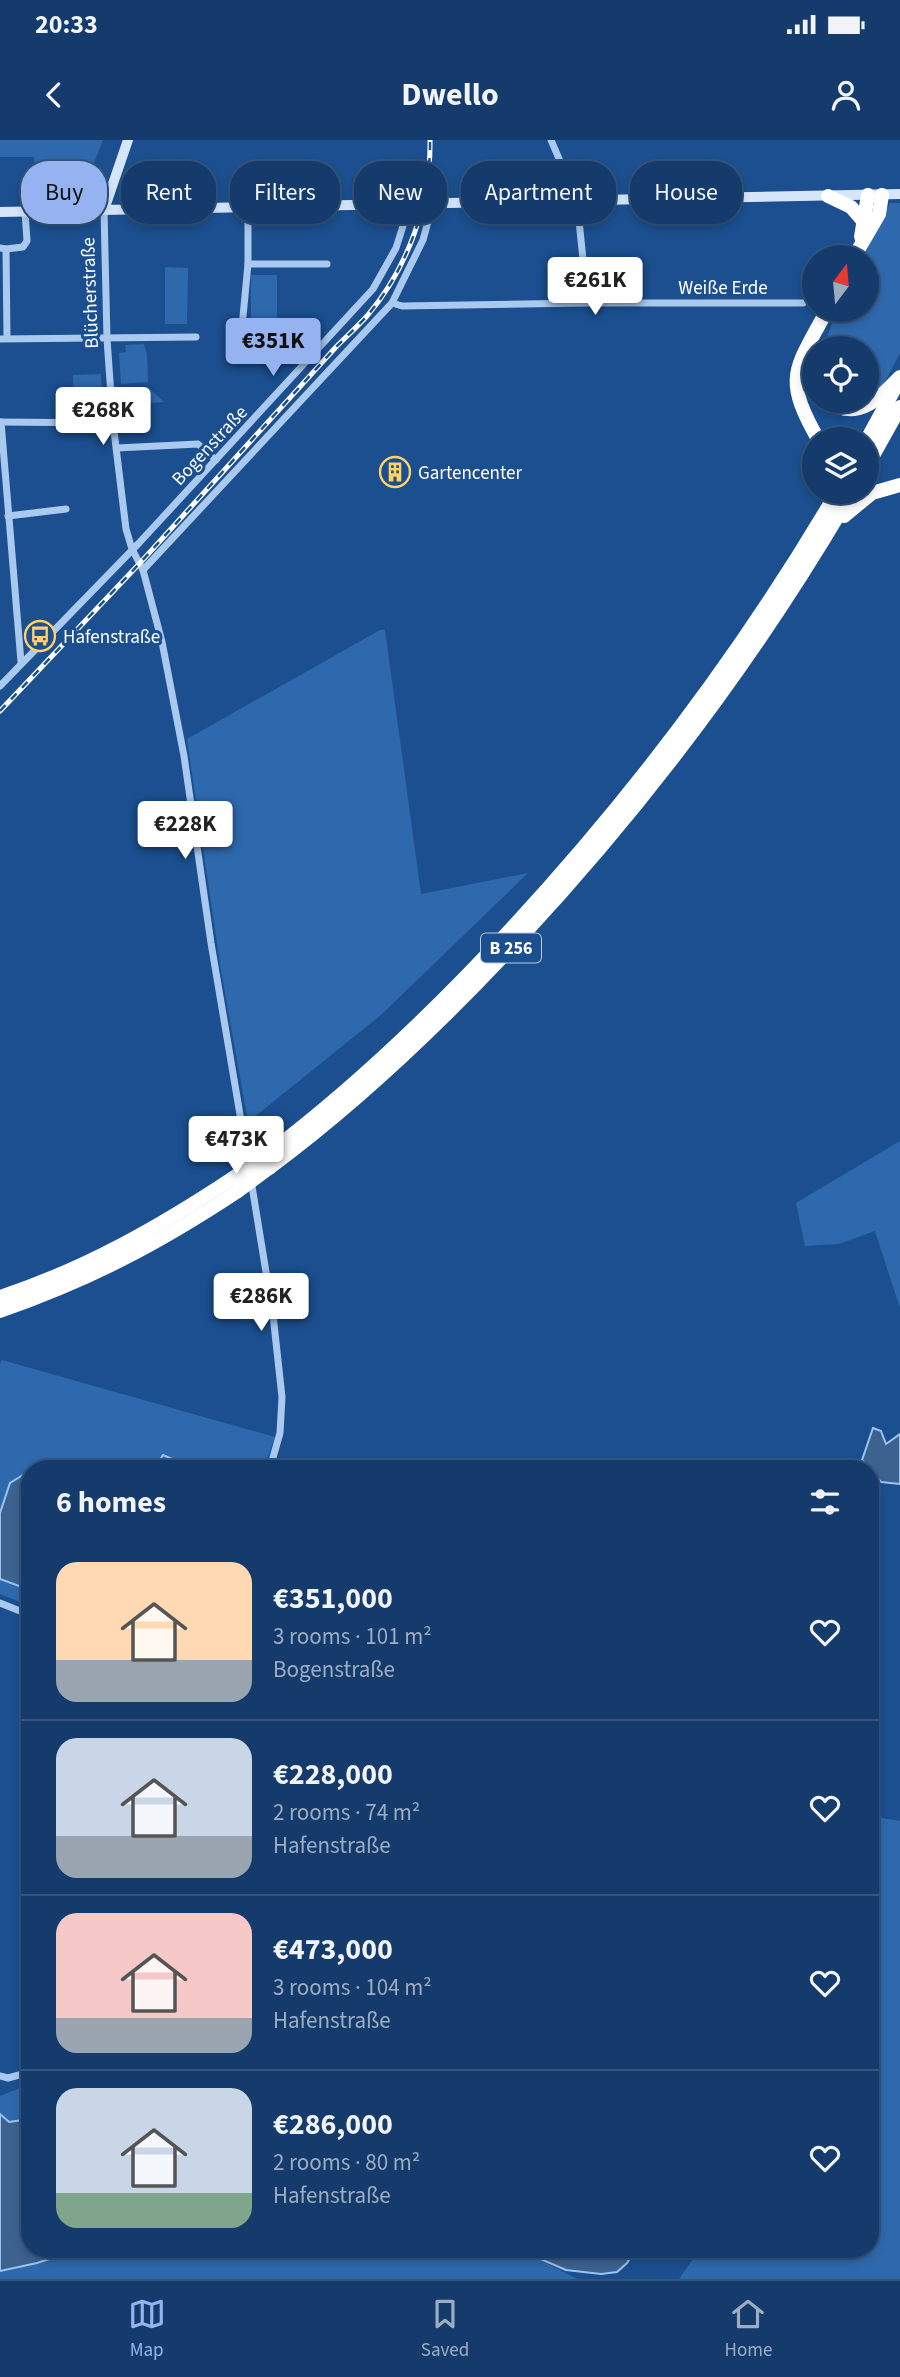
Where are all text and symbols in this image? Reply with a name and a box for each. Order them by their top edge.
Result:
text: 20:33 [35,6,98,43]
text: Dwello [401,72,499,118]
icon: back [35,76,73,114]
icon: person [827,76,865,114]
chip: Buy [21,161,107,224]
chip: Rent [121,161,216,224]
chip: Filters [230,161,340,224]
chip: New [354,161,447,224]
chip: Apartment [461,161,616,224]
chip: House [630,161,742,224]
street label: Blücherstraße [75,237,106,349]
north arrow [802,245,878,322]
map controls [802,245,879,504]
pin: €261K [546,258,644,317]
text: €261K [564,263,626,296]
street label: Weiße Erde [678,275,768,302]
pin: €351K [224,318,322,378]
text: €351K [242,324,304,357]
button: locate [802,336,879,413]
pin: €268K [54,387,152,447]
text: €268K [72,393,134,426]
street label: Bogenstraße [166,400,254,492]
button: layers [802,427,879,504]
building icon: Gartencenter [378,455,412,489]
place label: Gartencenter [418,460,523,487]
bus stop icon: Hafenstraße [23,619,57,653]
place label: Hafenstraße [63,624,160,651]
pin: €228K [136,802,234,861]
text: €228K [154,807,216,840]
road number: B 256 [481,934,541,962]
pin: €473K [187,1116,285,1176]
text: €473K [205,1122,267,1155]
pin: €286K [212,1274,310,1333]
text: €286K [230,1279,292,1312]
text: 6 homes [56,1481,166,1524]
icon: filters [806,1483,844,1521]
text: €351,000 [273,1577,393,1620]
icon: home [112,1590,196,1674]
icon: heart [806,1613,844,1651]
text: 3 rooms · 101 m² [273,1620,432,1653]
text: Bogenstraße [273,1653,395,1686]
text: €228,000 [273,1753,393,1796]
icon: home [112,1766,196,1850]
icon: heart [806,1789,844,1827]
text: 2 rooms · 74 m² [273,1796,420,1829]
text: Hafenstraße [273,1829,391,1862]
text: €473,000 [273,1928,393,1971]
icon: home [112,1941,196,2025]
icon: heart [806,1964,844,2002]
text: 3 rooms · 104 m² [273,1971,432,2004]
text: Hafenstraße [273,2004,391,2037]
text: €286,000 [273,2103,393,2146]
icon: home [112,2116,196,2200]
icon: heart [806,2139,844,2177]
text: 2 rooms · 80 m² [273,2146,420,2179]
text: Hafenstraße [273,2179,391,2212]
tab: Map [128,2295,166,2364]
tab: Saved [421,2295,469,2364]
tab: Home [725,2295,772,2364]

